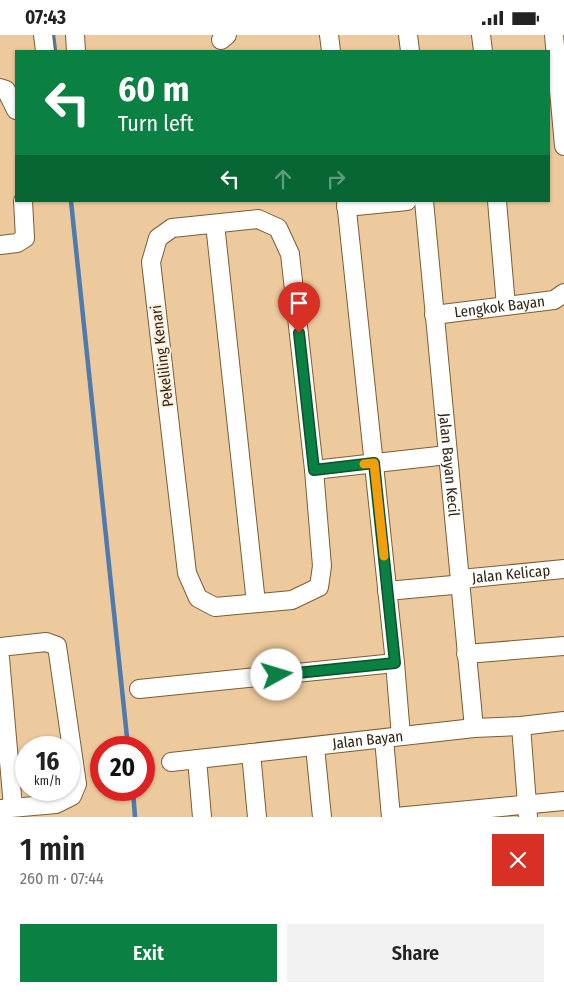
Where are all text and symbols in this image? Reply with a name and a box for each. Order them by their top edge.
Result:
text: 07:43 [25,6,66,29]
text: 60 m [118,68,189,110]
icon: left [35,70,100,135]
text: Turn left [118,110,194,137]
icon: left [216,165,244,193]
icon: ahead [269,165,297,193]
icon: right [322,165,350,193]
pin [278,282,320,333]
icon: arrive [285,289,313,317]
street label: Lengkok Bayan [453,292,546,321]
street label: Pekeliling Kenari [147,304,177,408]
street label: Jalan Bayan Kecil [435,412,463,517]
street label: Jalan Kelicap [471,561,551,587]
position arrow [250,648,302,700]
street label: Jalan Bayan [331,727,404,753]
speed limit sign: 20 [90,736,155,801]
text: 16 [36,747,59,777]
text: km/h [34,774,61,788]
text: 1 min [20,832,85,868]
button: close [492,834,544,886]
text: 260 m · 07:44 [20,869,104,888]
button: Exit [20,924,277,982]
button: Share [287,924,544,982]

